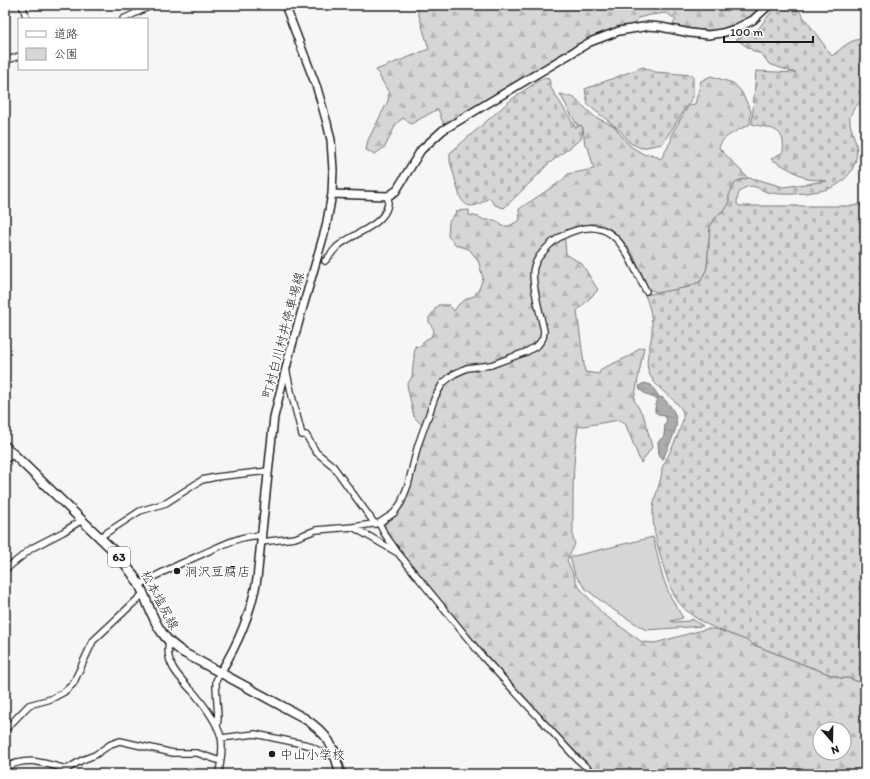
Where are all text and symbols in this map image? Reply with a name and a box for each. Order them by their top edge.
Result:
legend [18,18,148,70]
scale bar [724,18,813,44]
text: 100 m [730,25,763,39]
text: 道路 [54,27,78,41]
text: 公園 [54,47,78,61]
street label: 町村白川村井停車場線 [259,269,307,400]
road number: 63 [108,547,130,567]
place label: 洞沢豆腐店 [185,564,250,579]
marker: 洞沢豆腐店 [172,566,182,576]
street label: 松本塩尻線 [138,568,182,633]
north arrow [812,721,852,761]
text: N [830,743,841,757]
place label: 中山小学校 [280,747,345,762]
marker: 中山小学校 [267,749,277,759]

